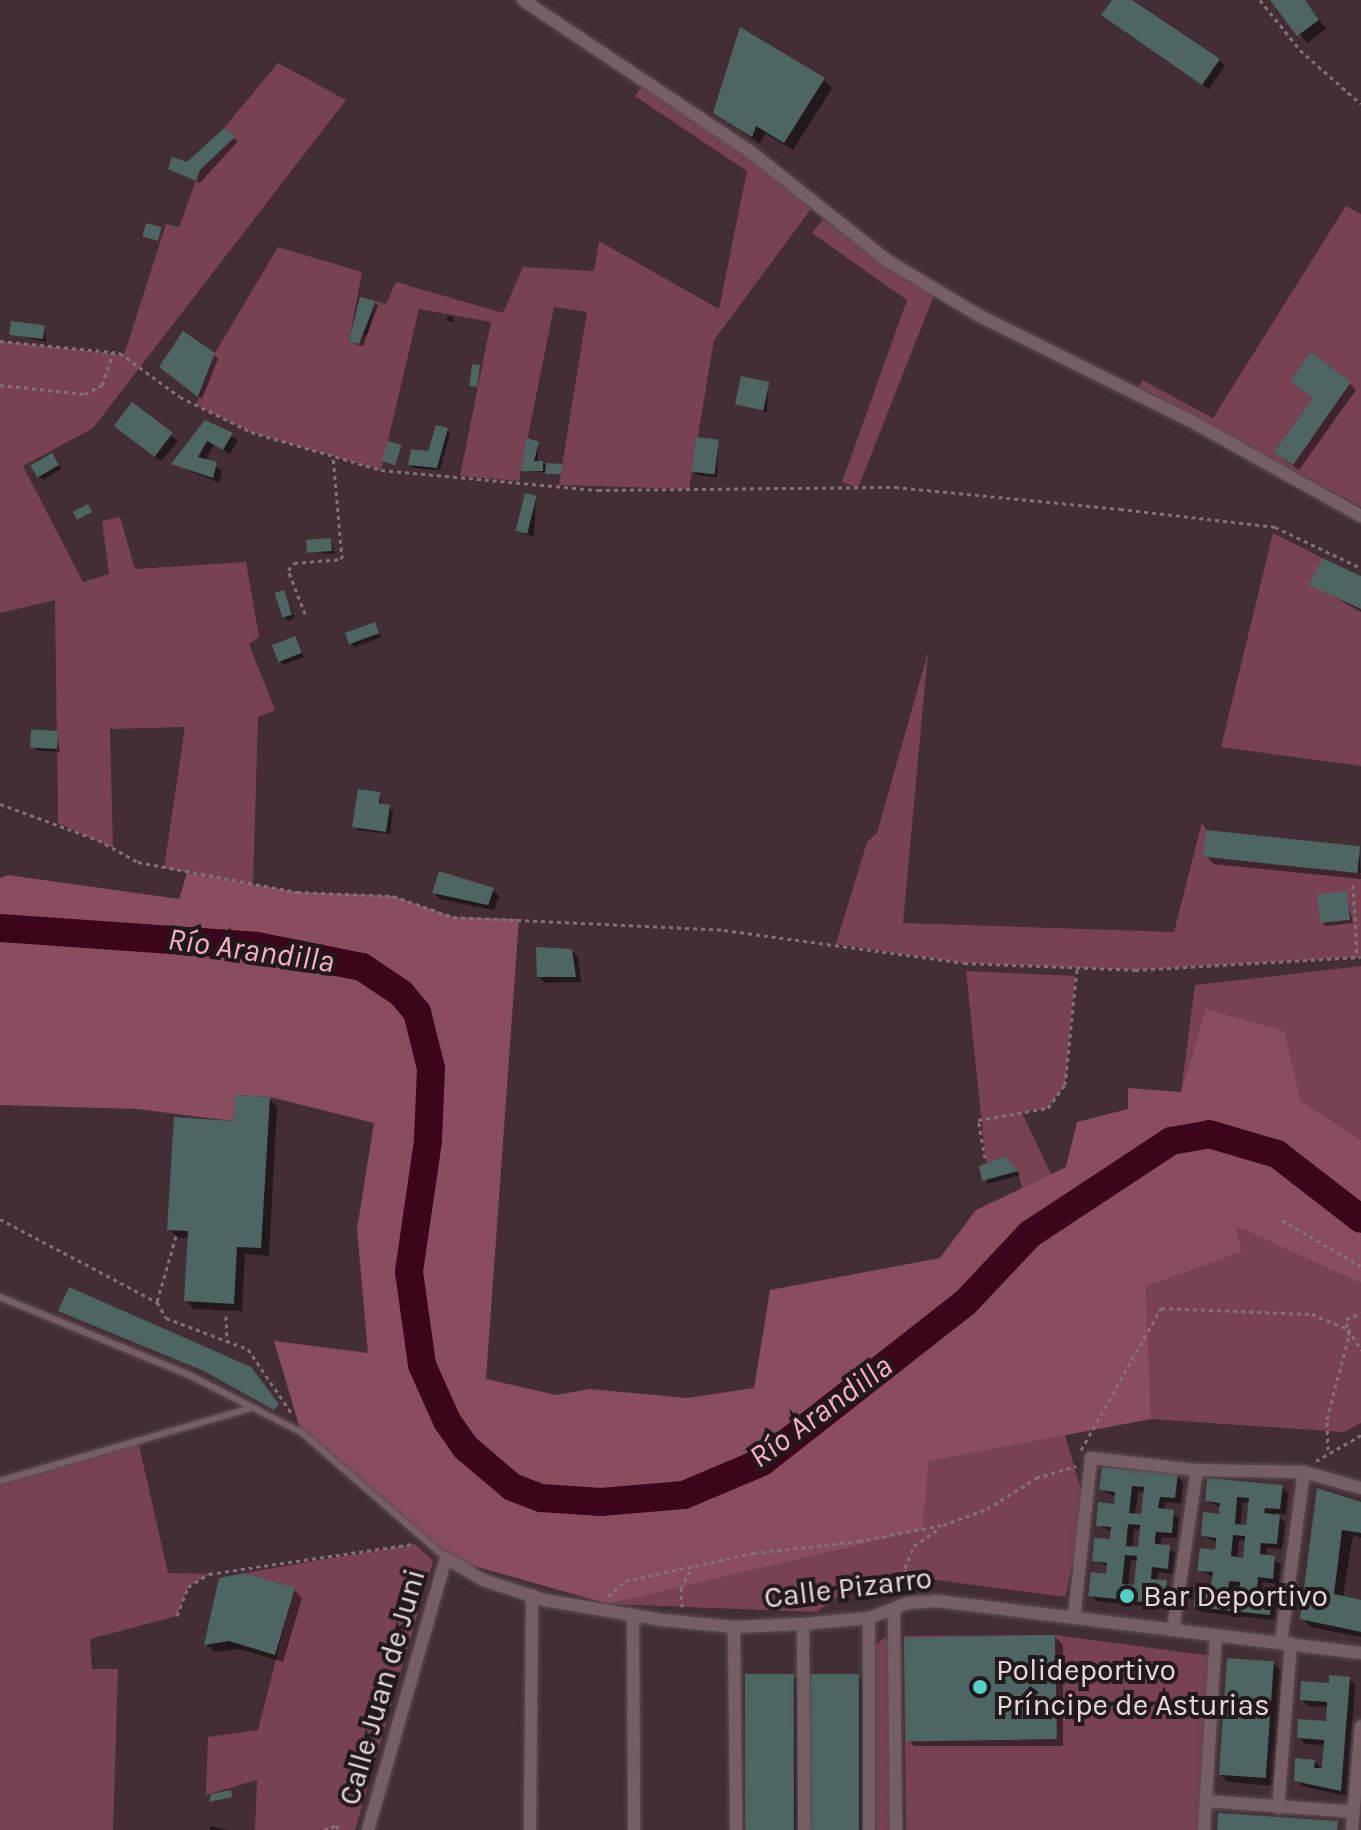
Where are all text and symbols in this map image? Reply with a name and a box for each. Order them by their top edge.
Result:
water label: Río Arandilla [165,920,337,982]
water label: Río Arandilla [742,1347,900,1477]
street label: Calle Pizarro [762,1560,934,1616]
street label: Calle Juan de Juni [331,1565,433,1809]
place label: Bar Deportivo [1143,1578,1328,1614]
marker: Bar Deportivo [1118,1587,1136,1605]
place label: Polideportivo Príncipe de Asturias [996,1652,1270,1722]
marker: Polideportivo Príncipe de Asturias [971,1678,989,1696]

